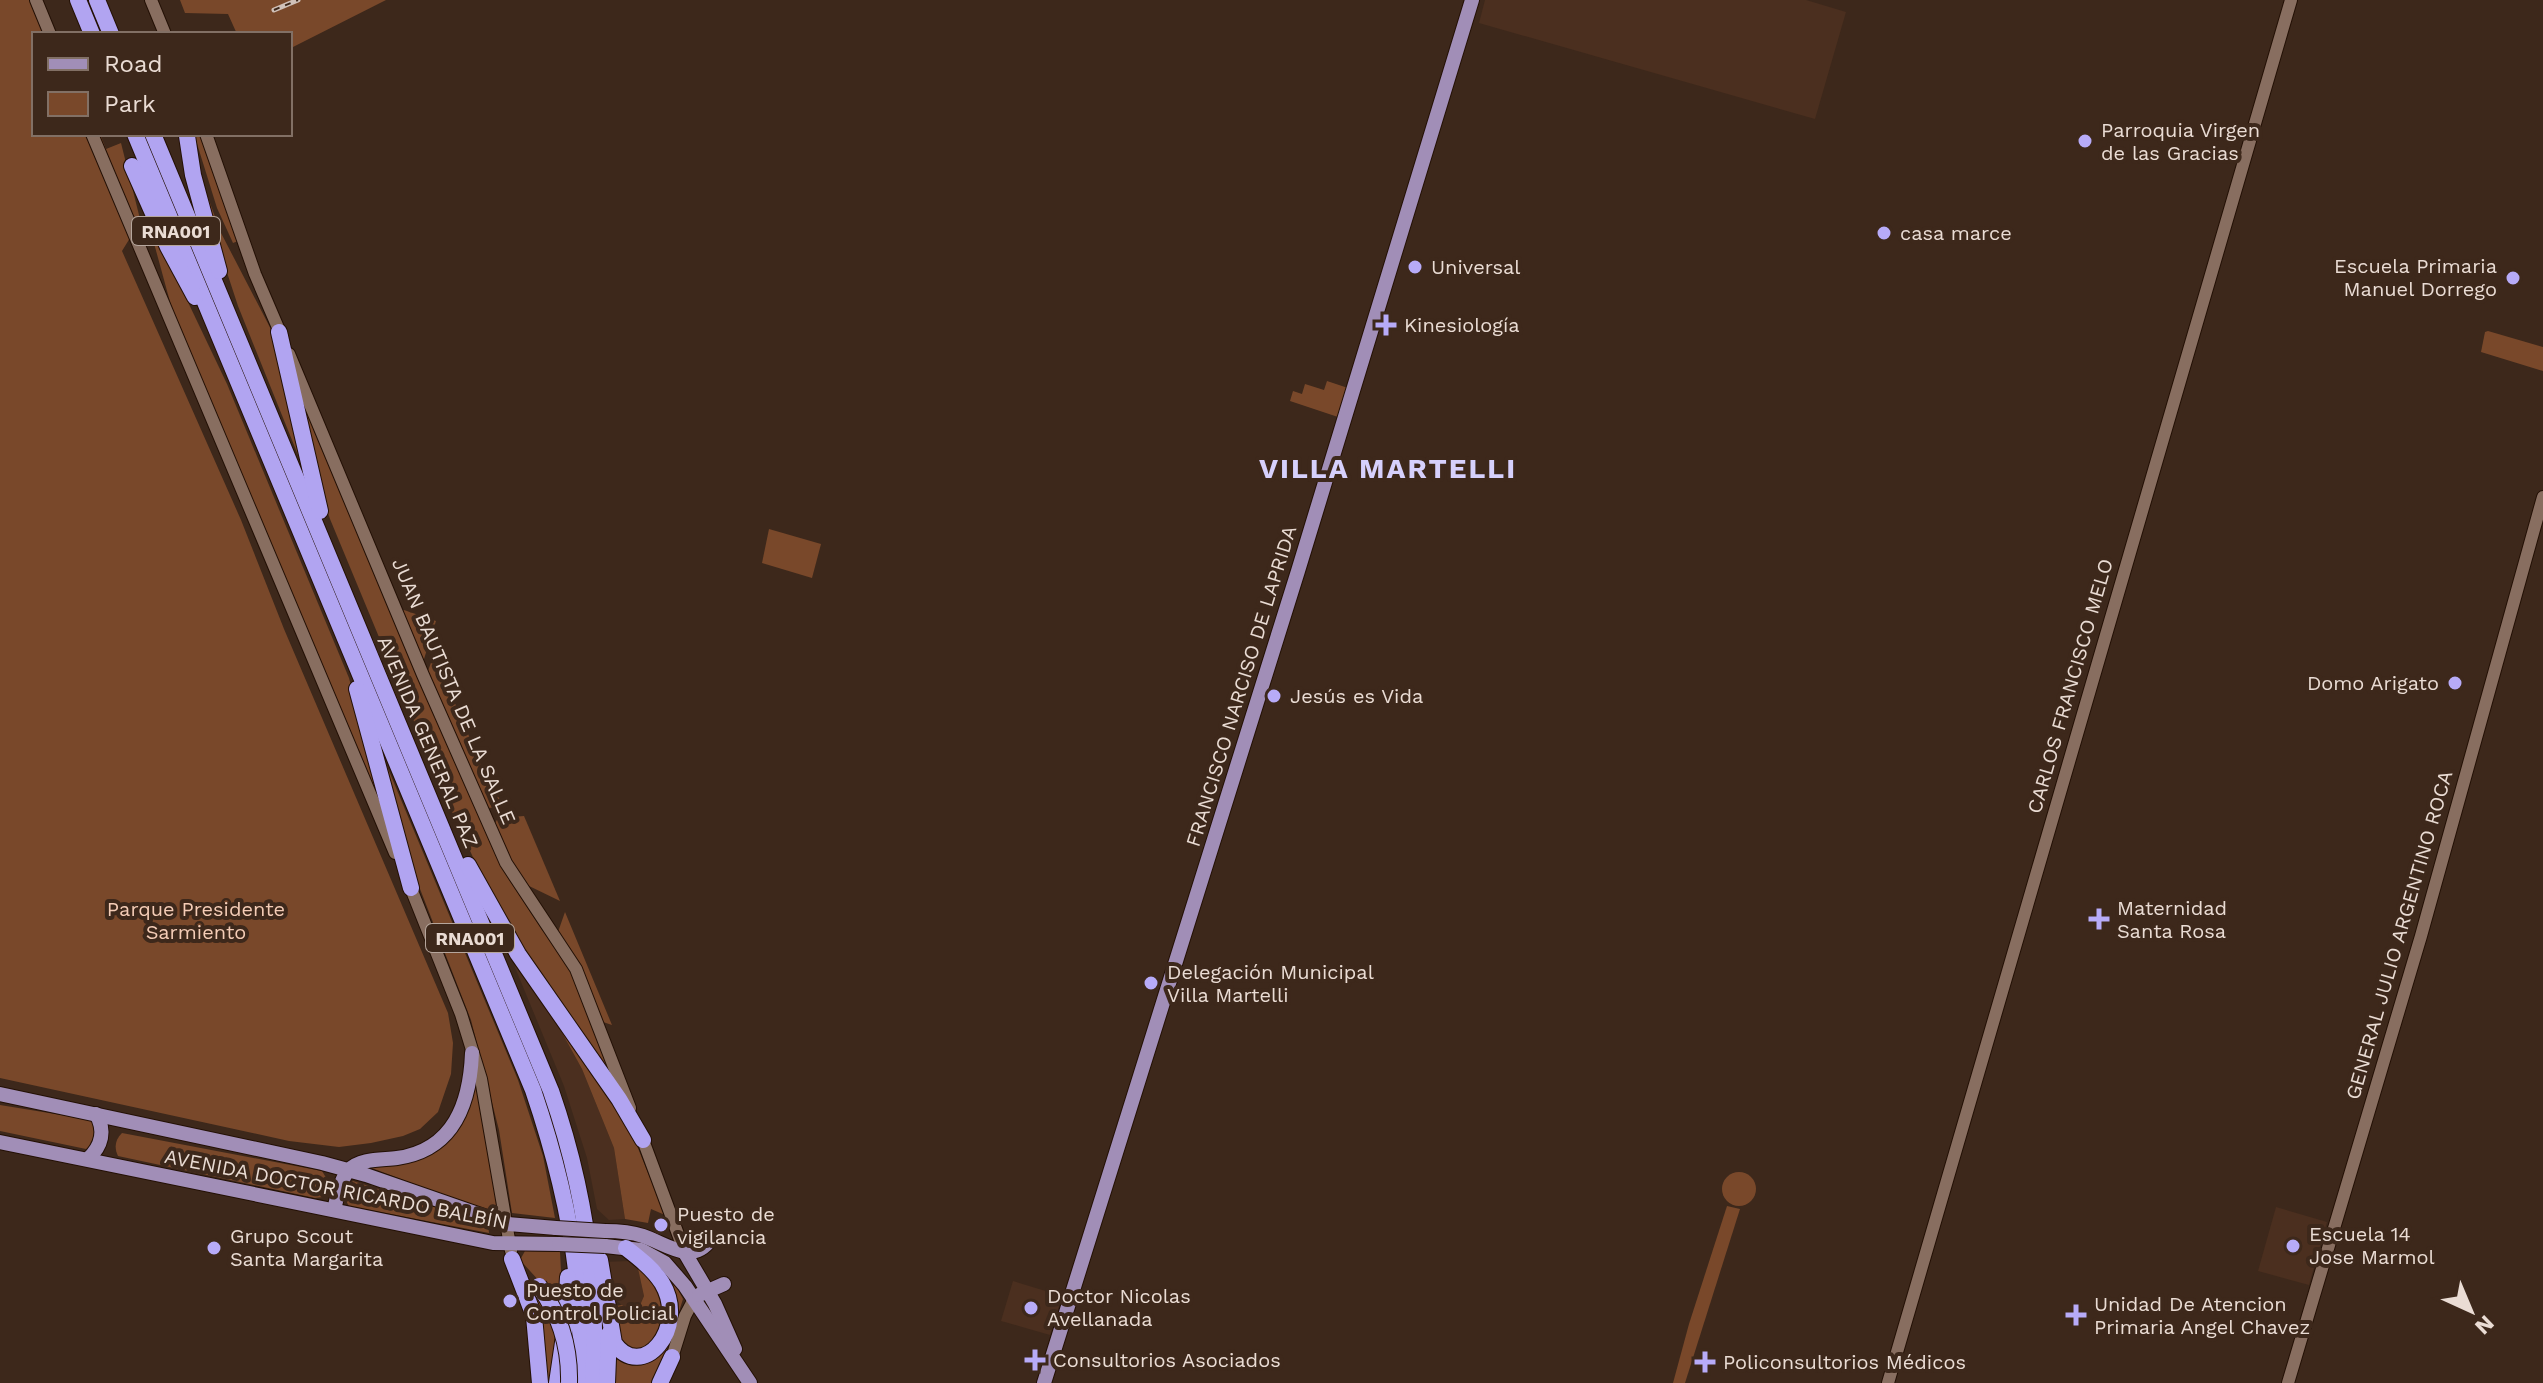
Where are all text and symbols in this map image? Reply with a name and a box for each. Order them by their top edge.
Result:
legend [32,32,292,136]
text: Road [104,50,163,78]
text: Park [104,90,156,118]
place label: Parroquia Virgen de las Gracias [2101,118,2260,165]
marker: Parroquia Virgen de las Gracias [2076,132,2094,150]
road number: RNA001 [132,217,220,245]
place label: casa marce [1900,221,2012,245]
marker: casa marce [1875,224,1893,242]
place label: Escuela Primaria Manuel Dorrego [2334,254,2497,301]
place label: Universal [1431,255,1520,279]
marker: Universal [1406,258,1424,276]
marker: Escuela Primaria Manuel Dorrego [2504,269,2522,287]
place label: Kinesiología [1404,313,1520,337]
marker: Kinesiología [1375,314,1397,336]
district label: VILLA MARTELLI [1259,452,1517,485]
street label: FRANCISCO NARCISO DE LAPRIDA [1181,523,1301,849]
street label: JUAN BAUTISTA DE LA SALLE [387,554,521,828]
street label: CARLOS FRANCISCO MELO [2022,556,2118,816]
street label: AVENIDA GENERAL PAZ [372,632,484,852]
place label: Domo Arigato [2307,671,2439,695]
marker: Domo Arigato [2446,674,2464,692]
place label: Jesús es Vida [1290,684,1423,708]
marker: Jesús es Vida [1265,687,1283,705]
street label: GENERAL JULIO ARGENTINO ROCA [2340,768,2458,1102]
place label: Maternidad Santa Rosa [2117,896,2227,943]
park label: Parque Presidente Sarmiento [107,897,285,944]
marker: Maternidad Santa Rosa [2088,908,2110,930]
road number: RNA001 [426,924,514,952]
place label: Delegación Municipal Villa Martelli [1167,960,1374,1007]
marker: Delegación Municipal Villa Martelli [1142,974,1160,992]
street label: AVENIDA DOCTOR RICARDO BALBÍN [163,1144,509,1234]
place label: Puesto de vigilancia [677,1202,775,1249]
marker: Puesto de vigilancia [652,1216,670,1234]
place label: Escuela 14 Jose Marmol [2309,1222,2435,1269]
place label: Grupo Scout Santa Margarita [230,1224,383,1271]
marker: Escuela 14 Jose Marmol [2284,1237,2302,1255]
marker: Grupo Scout Santa Margarita [205,1239,223,1257]
north arrow [2431,1271,2511,1351]
place label: Puesto de Control Policial [526,1278,674,1325]
place label: Doctor Nicolas Avellanada [1047,1284,1191,1331]
marker: Puesto de Control Policial [501,1292,519,1310]
place label: Unidad De Atencion Primaria Angel Chavez [2094,1292,2310,1339]
marker: Doctor Nicolas Avellanada [1022,1299,1040,1317]
marker: Unidad De Atencion Primaria Angel Chavez [2065,1304,2087,1326]
text: N [2470,1310,2499,1340]
place label: Consultorios Asociados [1053,1348,1281,1372]
marker: Consultorios Asociados [1024,1349,1046,1371]
place label: Policonsultorios Médicos [1723,1350,1966,1374]
marker: Policonsultorios Médicos [1694,1351,1716,1373]

